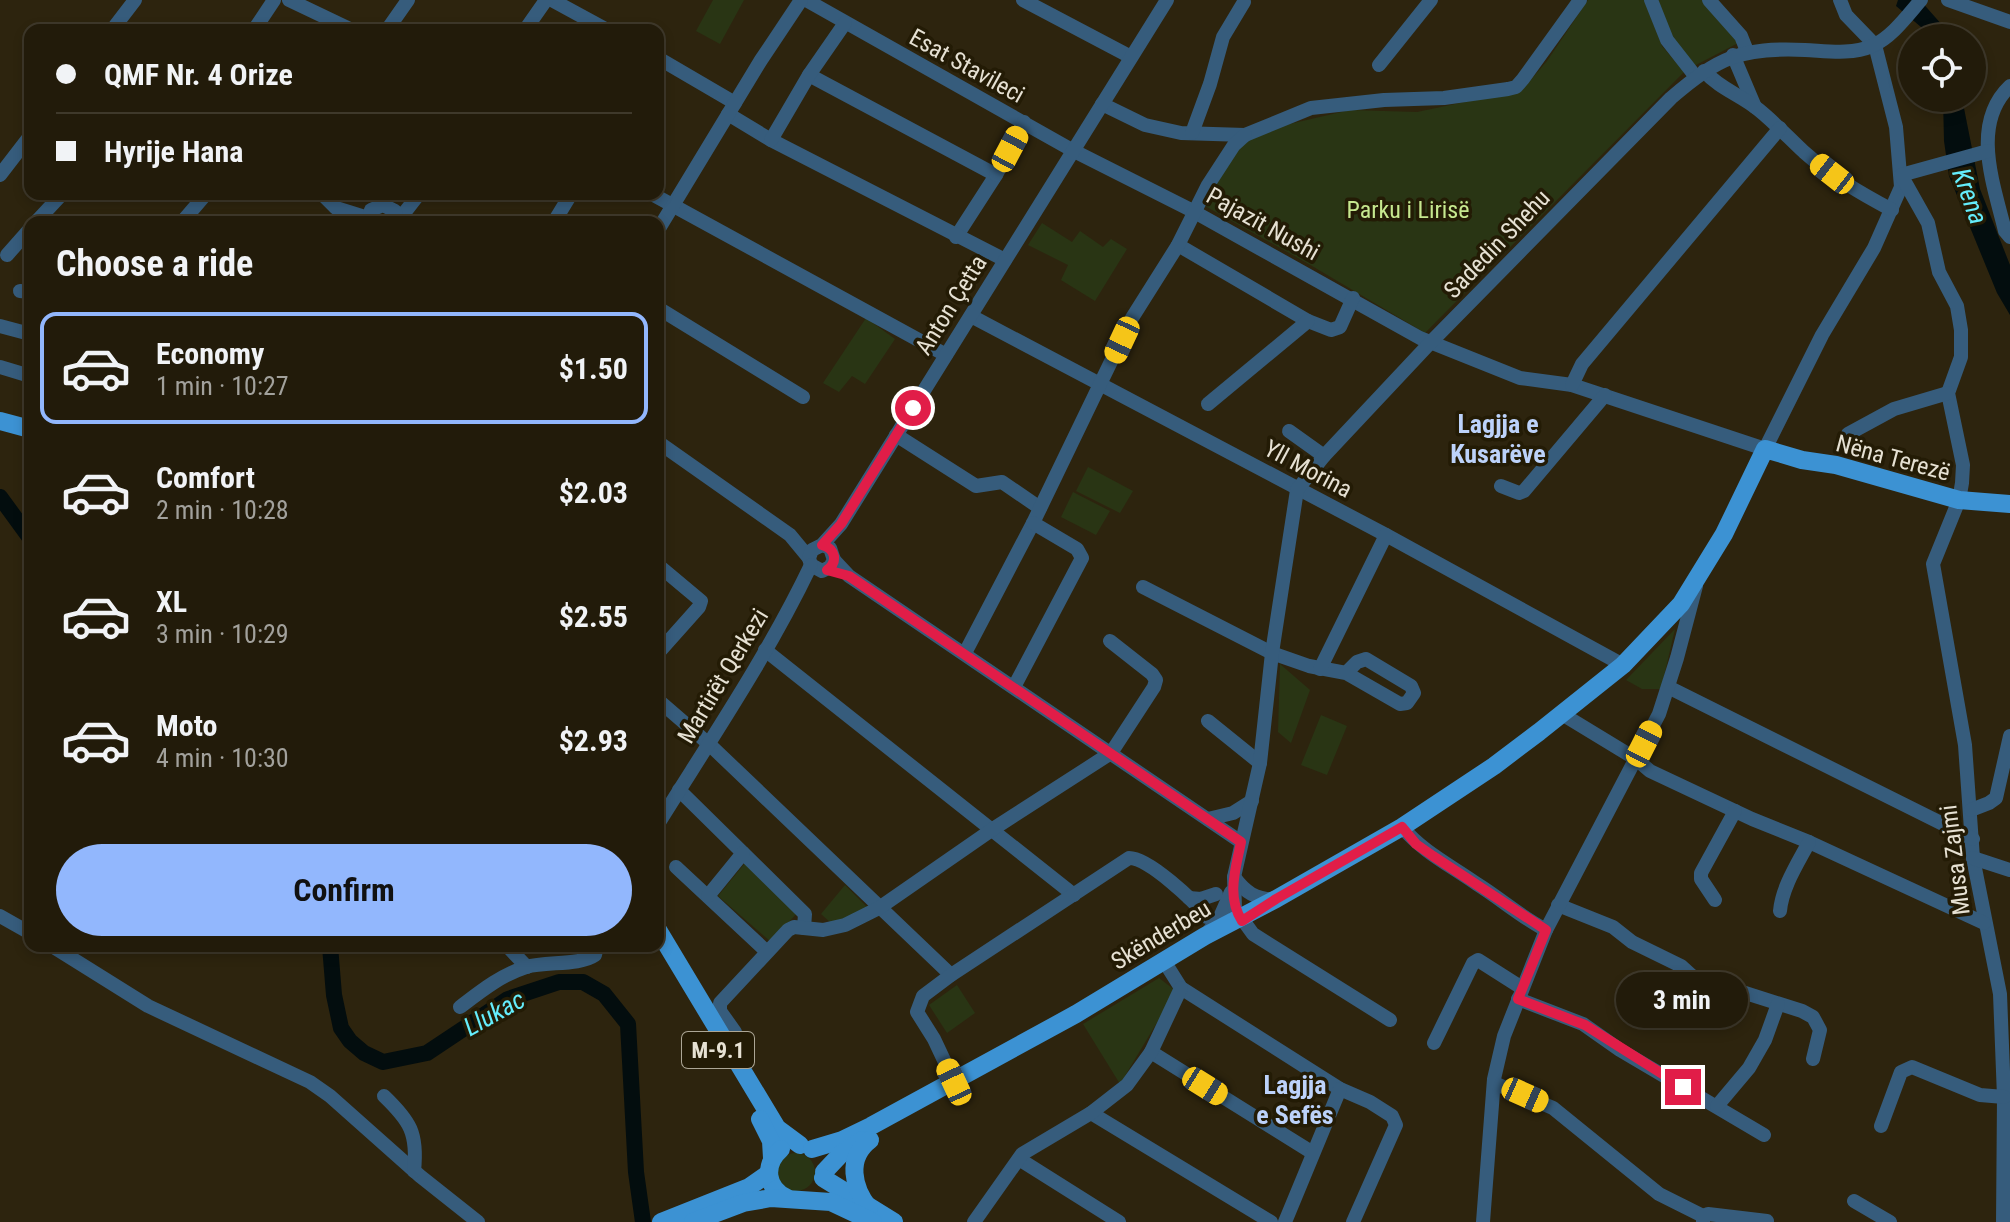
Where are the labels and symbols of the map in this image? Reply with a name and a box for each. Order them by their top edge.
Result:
street label: Esat Stavileci [905,23,1029,109]
car [988,122,1032,176]
car [1806,150,1858,198]
water label: Krena [1946,164,1994,228]
street label: Pajazit Nushi [1202,182,1324,266]
street label: Sadedin Shehu [1438,184,1556,304]
park label: Parku i Lirisë [1347,196,1469,224]
street label: Anton Çetta [909,250,993,360]
car [1101,313,1143,367]
route start [895,390,931,426]
district label: Lagjja e Kusarëve [1450,409,1546,469]
street label: Nëna Terezë [1833,429,1953,487]
street label: Yll Morina [1259,434,1357,504]
street label: Martirët Qerkezi [672,604,774,748]
car [1622,717,1666,771]
street label: Musa Zajmi [1934,803,1976,917]
street label: Skënderbeu [1106,894,1216,976]
callout: 3 min [1617,971,1749,1027]
water label: Llukac [458,984,530,1042]
road number: M-9.1 [682,1032,754,1068]
car [933,1055,975,1109]
car [1178,1063,1232,1109]
route end [1665,1069,1701,1105]
district label: Lagjja e Sefës [1256,1070,1334,1130]
car [1498,1074,1552,1116]

